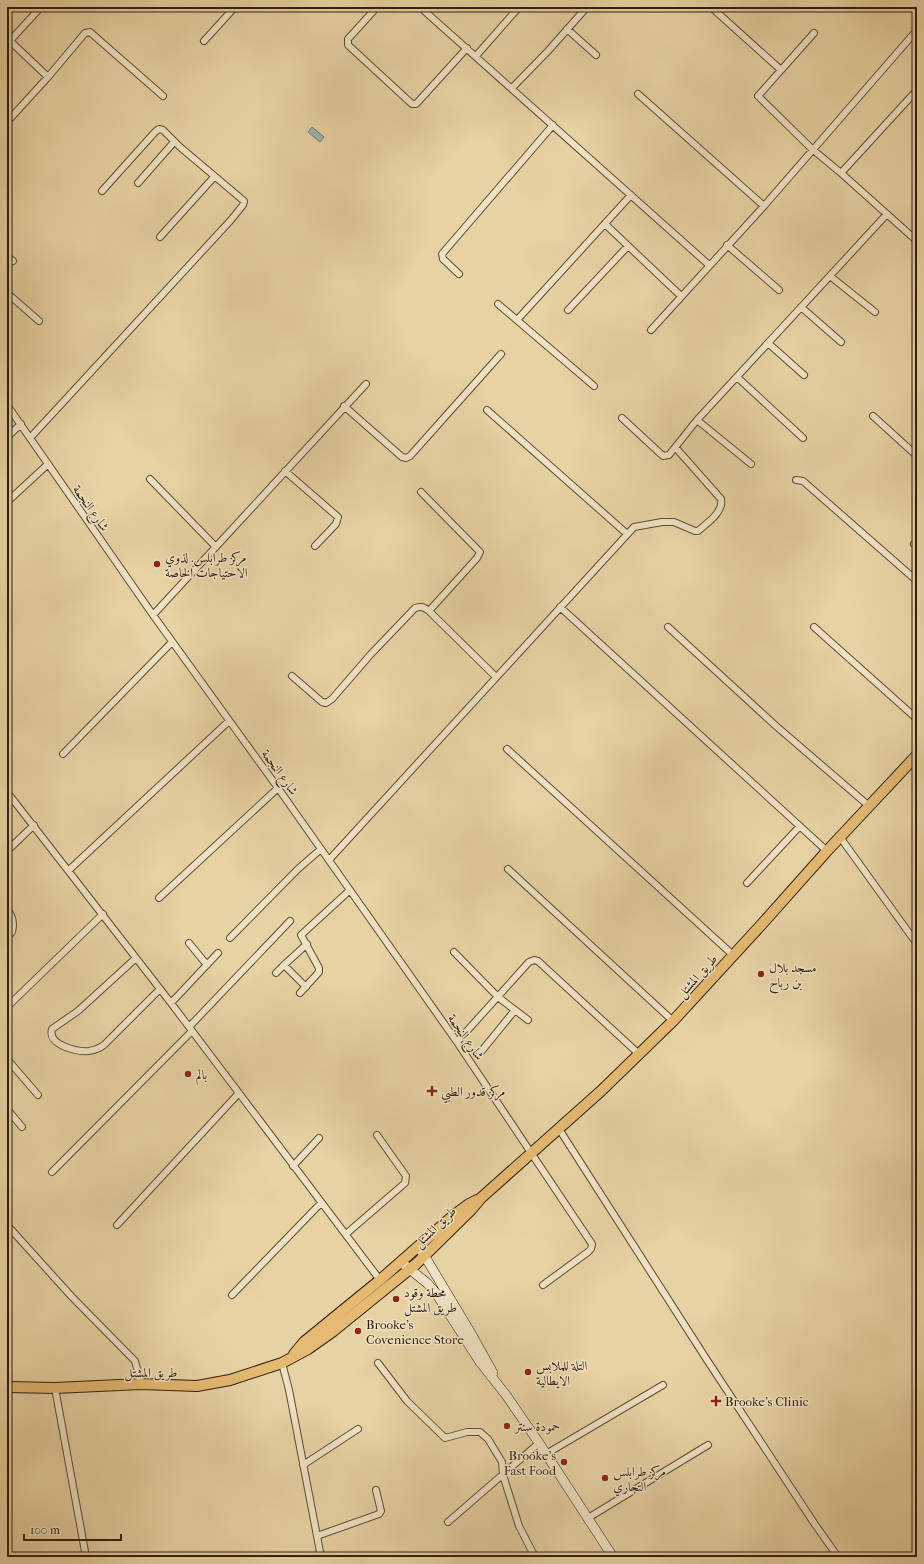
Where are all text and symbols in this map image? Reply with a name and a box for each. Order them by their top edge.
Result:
street label: شارع النجمة [67,482,112,536]
place label: مركز طرابلس. لذوي الاحتياجات الخاصة [165,550,248,580]
marker: مركز طرابلس. لذوي الاحتياجات الخاصة [152,559,162,569]
street label: شارع النجمة [255,746,301,800]
street label: طريق المشتل [674,951,722,1002]
place label: مسجد بلال بن رباح [769,960,817,994]
marker: مسجد بلال بن رباح [756,969,766,979]
street label: شارع النجمة [442,1011,487,1065]
place label: بالم [196,1067,207,1086]
marker: بالم [183,1069,193,1079]
place label: مركز قدور الطبي [441,1084,505,1103]
marker: مركز قدور الطبي [426,1085,438,1097]
street label: طريق المشتل [411,1203,461,1252]
place label: محطة وقود طريق المشتل [404,1285,457,1317]
marker: محطة وقود طريق المشتل [391,1294,401,1304]
place label: Brooke's Covenience Store [366,1317,464,1347]
marker: Brooke's Covenience Store [353,1326,363,1336]
place label: التلة للملابس الايطالية [536,1358,588,1389]
street label: طريق المشتل [125,1365,177,1382]
marker: التلة للملابس الايطالية [523,1367,533,1377]
place label: Brooke's Clinic [725,1394,809,1409]
marker: Brooke's Clinic [710,1395,722,1407]
place label: حمودة سنتر [513,1419,560,1435]
marker: حمودة سنتر [502,1421,512,1431]
place label: Brooke's Fast Food [504,1448,557,1478]
marker: Brooke's Fast Food [559,1457,569,1467]
place label: مركز طرابلس التجاري [613,1464,666,1497]
marker: مركز طرابلس التجاري [600,1473,610,1483]
scale bar [24,1516,121,1542]
text: 100 m [30,1523,60,1537]

